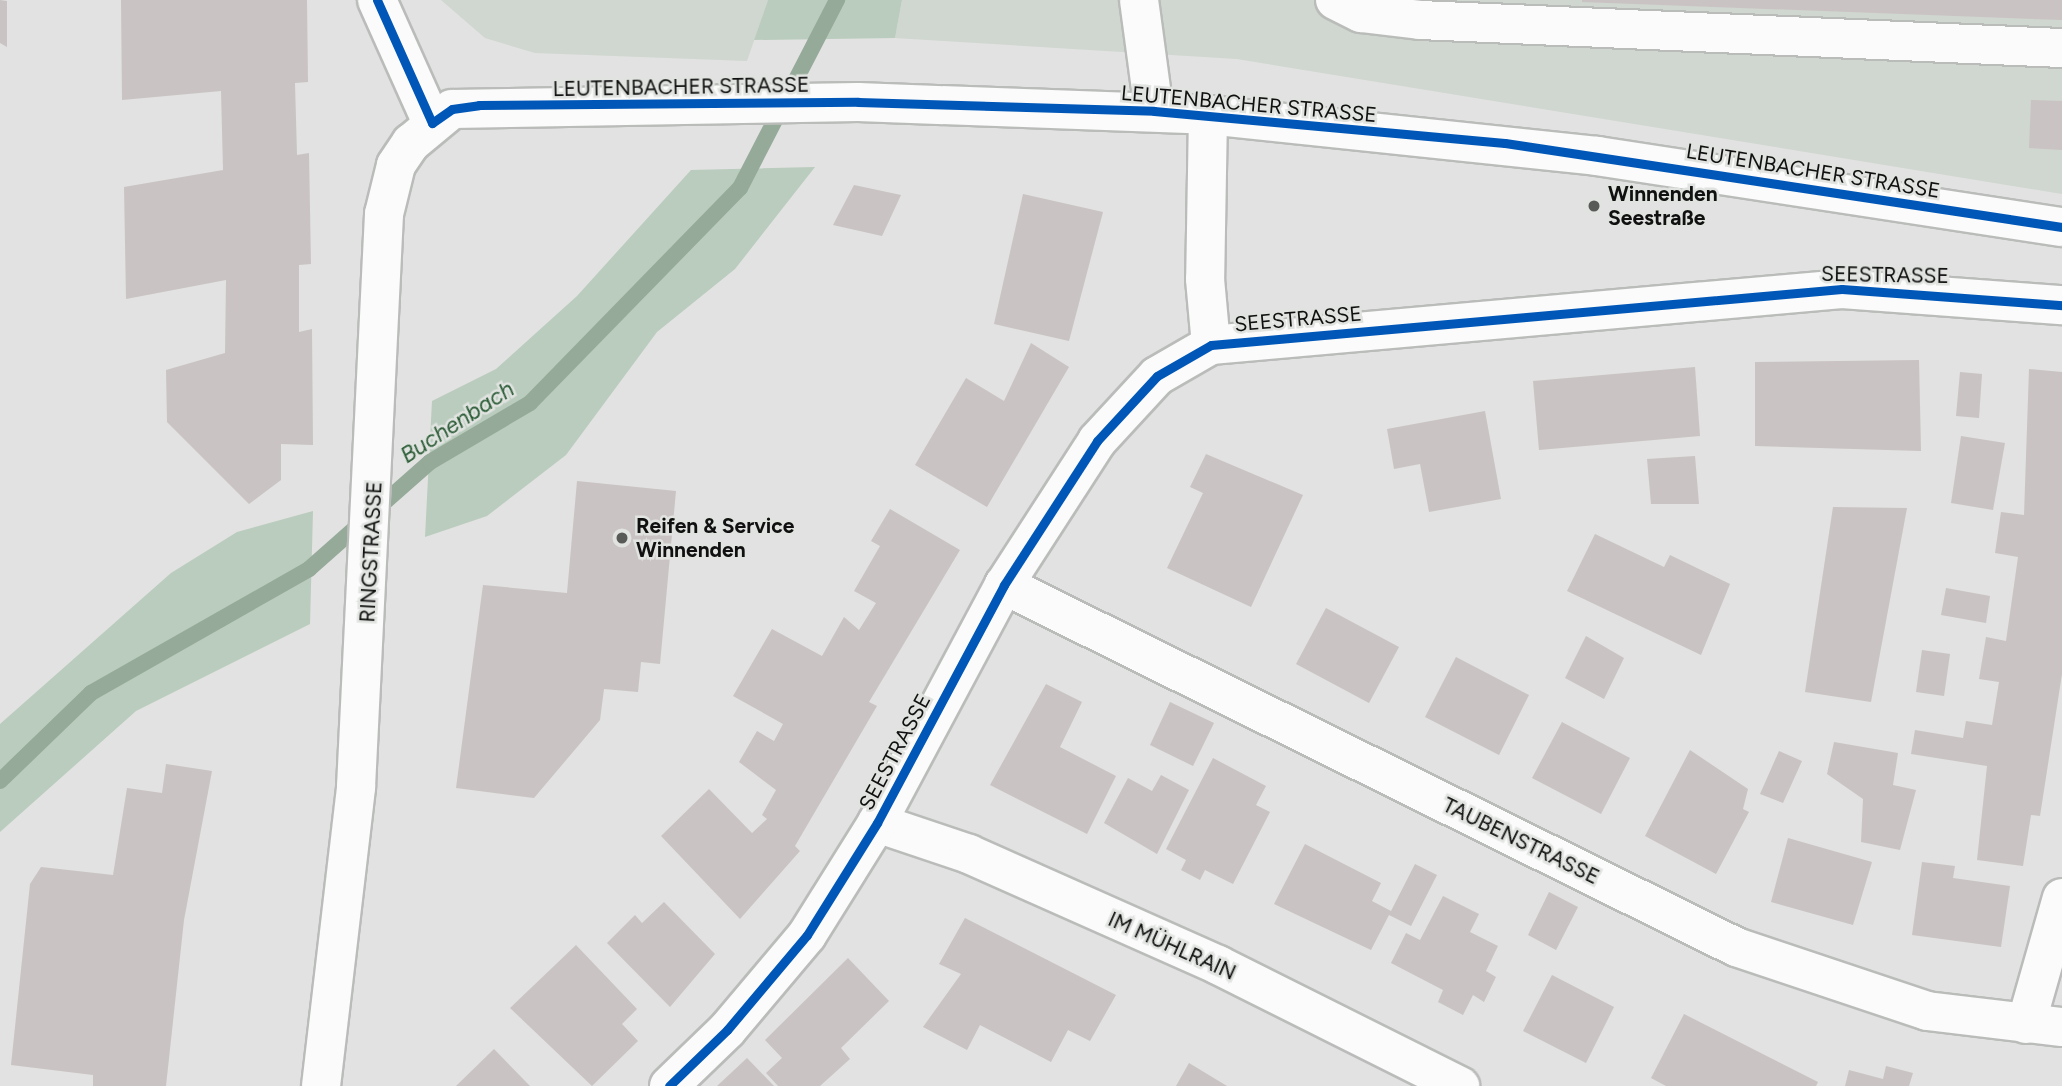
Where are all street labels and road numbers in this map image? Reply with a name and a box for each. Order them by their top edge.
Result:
street label: LEUTENBACHER STRASSE [552,72,810,102]
street label: LEUTENBACHER STRASSE [1120,80,1378,128]
street label: LEUTENBACHER STRASSE [1684,138,1942,204]
street label: SEESTRASSE [1821,261,1949,289]
street label: SEESTRASSE [1233,301,1363,337]
street label: RINGSTRASSE [355,481,387,623]
street label: SEESTRASSE [854,690,936,814]
street label: TAUBENSTRASSE [1439,792,1603,890]
street label: IM MÜHLRAIN [1104,907,1240,985]

